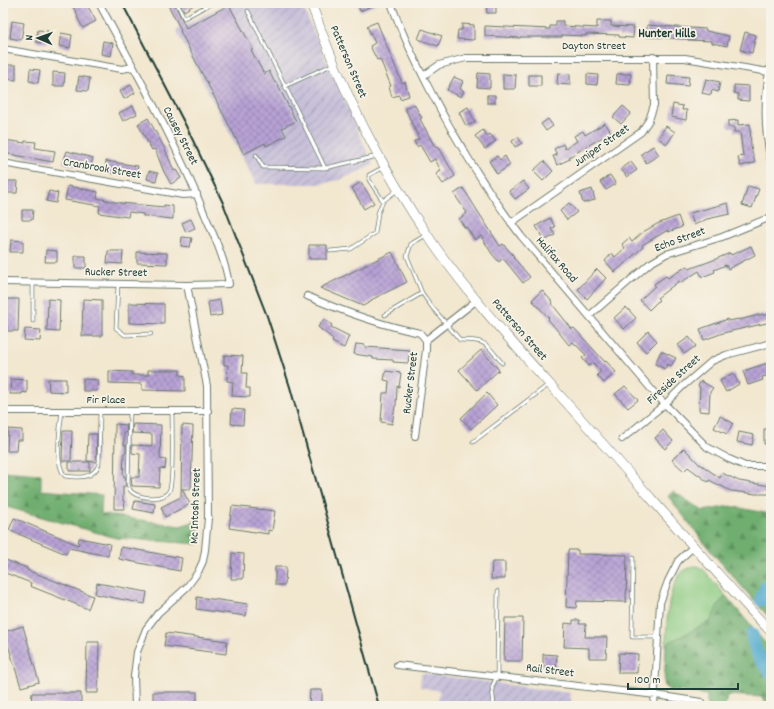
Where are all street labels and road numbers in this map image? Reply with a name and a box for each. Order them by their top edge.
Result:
street label: Patterson Street [325,23,371,102]
street label: Dayton Street [562,38,627,55]
street label: Causey Street [158,104,202,169]
street label: Juniper Street [571,120,634,171]
street label: Cranbrook Street [62,154,143,184]
street label: Echo Street [652,223,708,257]
street label: Halifax Road [531,233,581,287]
street label: Rucker Street [85,264,148,282]
street label: Patterson Street [487,295,551,365]
street label: Rucker Street [399,350,423,415]
street label: Fireside Street [643,351,705,409]
street label: Fir Place [87,392,125,409]
street label: Mc Intosh Street [186,467,206,544]
street label: Rail Street [525,660,576,682]

